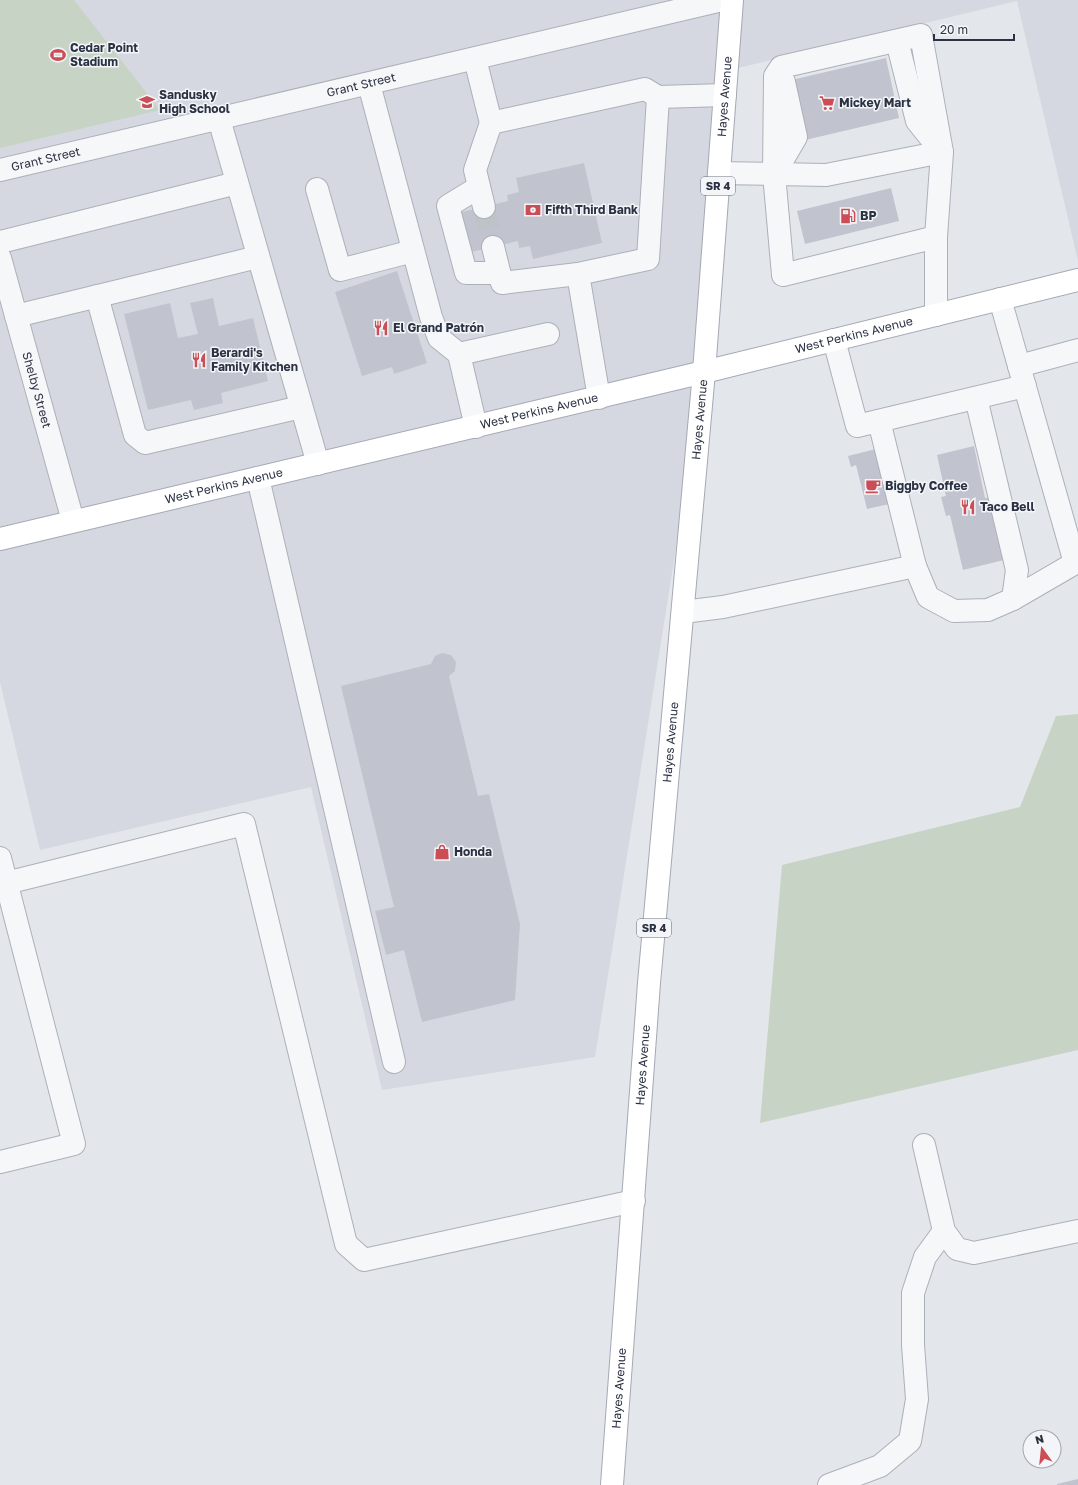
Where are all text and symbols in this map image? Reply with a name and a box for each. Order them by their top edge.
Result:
scale bar [934,16,1014,42]
text: 20 m [940,22,968,37]
place label: Cedar Point Stadium [70,40,138,69]
sports icon: Cedar Point Stadium [49,46,67,64]
street label: Hayes Avenue [714,56,735,137]
street label: Grant Street [325,69,397,100]
place label: Sandusky High School [159,87,230,116]
school or university icon: Sandusky High School [138,93,156,111]
supermarket icon: Mickey Mart [818,94,836,112]
place label: Mickey Mart [839,95,911,110]
street label: Grant Street [10,143,82,174]
road number: SR 4 [701,177,735,195]
bank icon: Fifth Third Bank [524,201,542,219]
place label: Fifth Third Bank [545,202,638,217]
fuel station icon: BP [839,207,857,225]
place label: BP [860,208,877,223]
street label: West Perkins Avenue [793,313,914,356]
restaurant icon: El Grand Patrón [372,319,390,337]
place label: El Grand Patrón [393,320,484,335]
place label: Berardi's Family Kitchen [211,345,298,374]
street label: Shelby Street [19,350,55,430]
restaurant icon: Berardi's Family Kitchen [190,351,208,369]
street label: Hayes Avenue [688,379,710,461]
street label: West Perkins Avenue [478,389,599,432]
street label: West Perkins Avenue [163,464,284,507]
cafe icon: Biggby Coffee [864,477,882,495]
place label: Biggby Coffee [885,478,968,493]
restaurant icon: Taco Bell [959,498,977,516]
place label: Taco Bell [980,499,1034,514]
street label: Hayes Avenue [659,701,681,783]
shop icon: Honda [433,843,451,861]
place label: Honda [454,844,492,859]
road number: SR 4 [637,919,671,937]
street label: Hayes Avenue [632,1024,653,1106]
street label: Hayes Avenue [608,1347,629,1429]
north arrow [1022,1429,1062,1469]
text: N [1034,1431,1045,1446]

